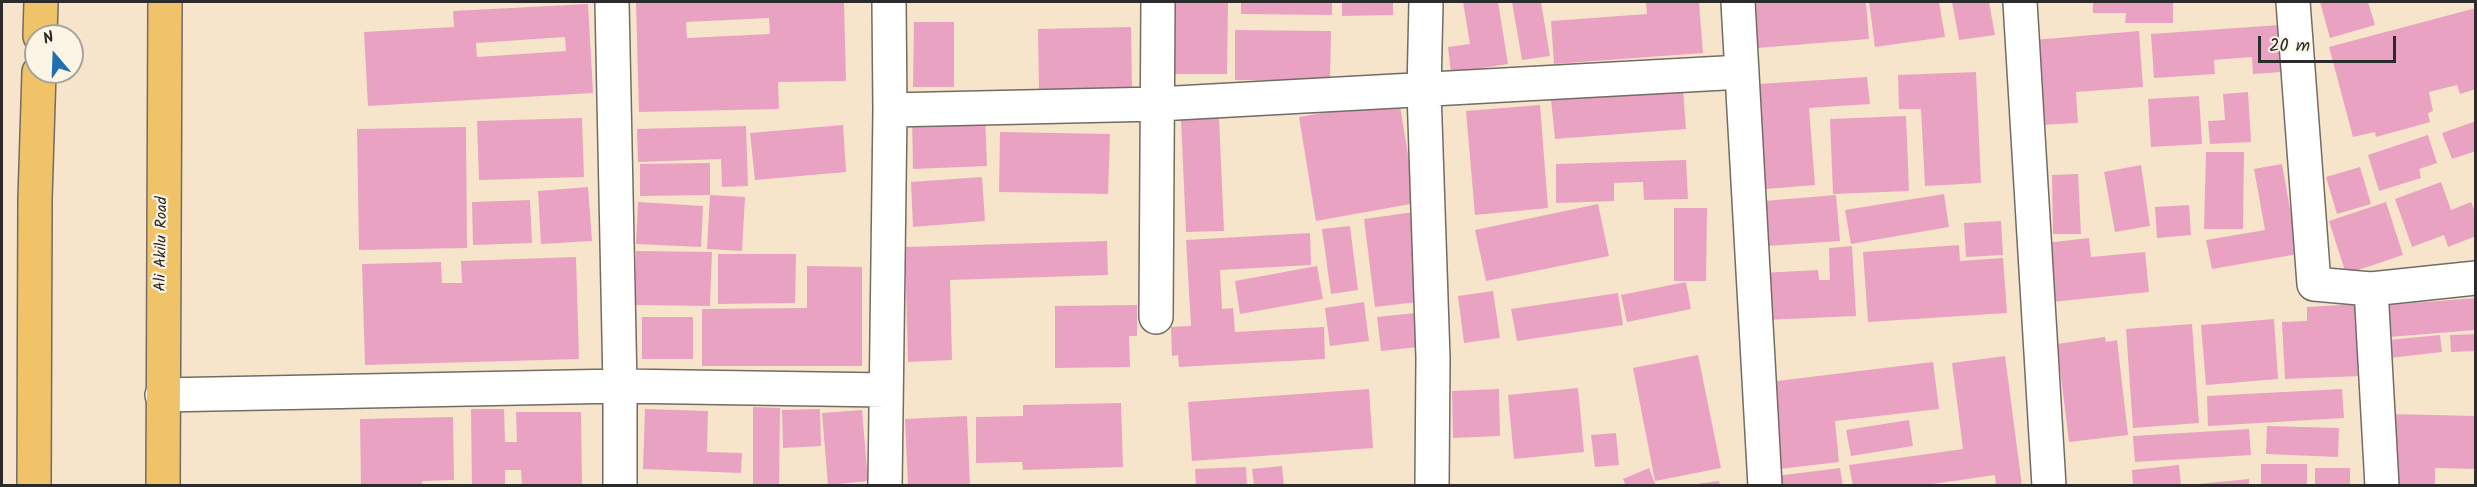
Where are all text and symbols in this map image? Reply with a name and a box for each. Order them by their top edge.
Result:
north arrow [24,24,84,84]
scale bar [2261,24,2399,62]
text: N [40,25,57,52]
text: 20 m [2269,32,2310,61]
street label: Ali Akilu Road [153,196,173,292]

